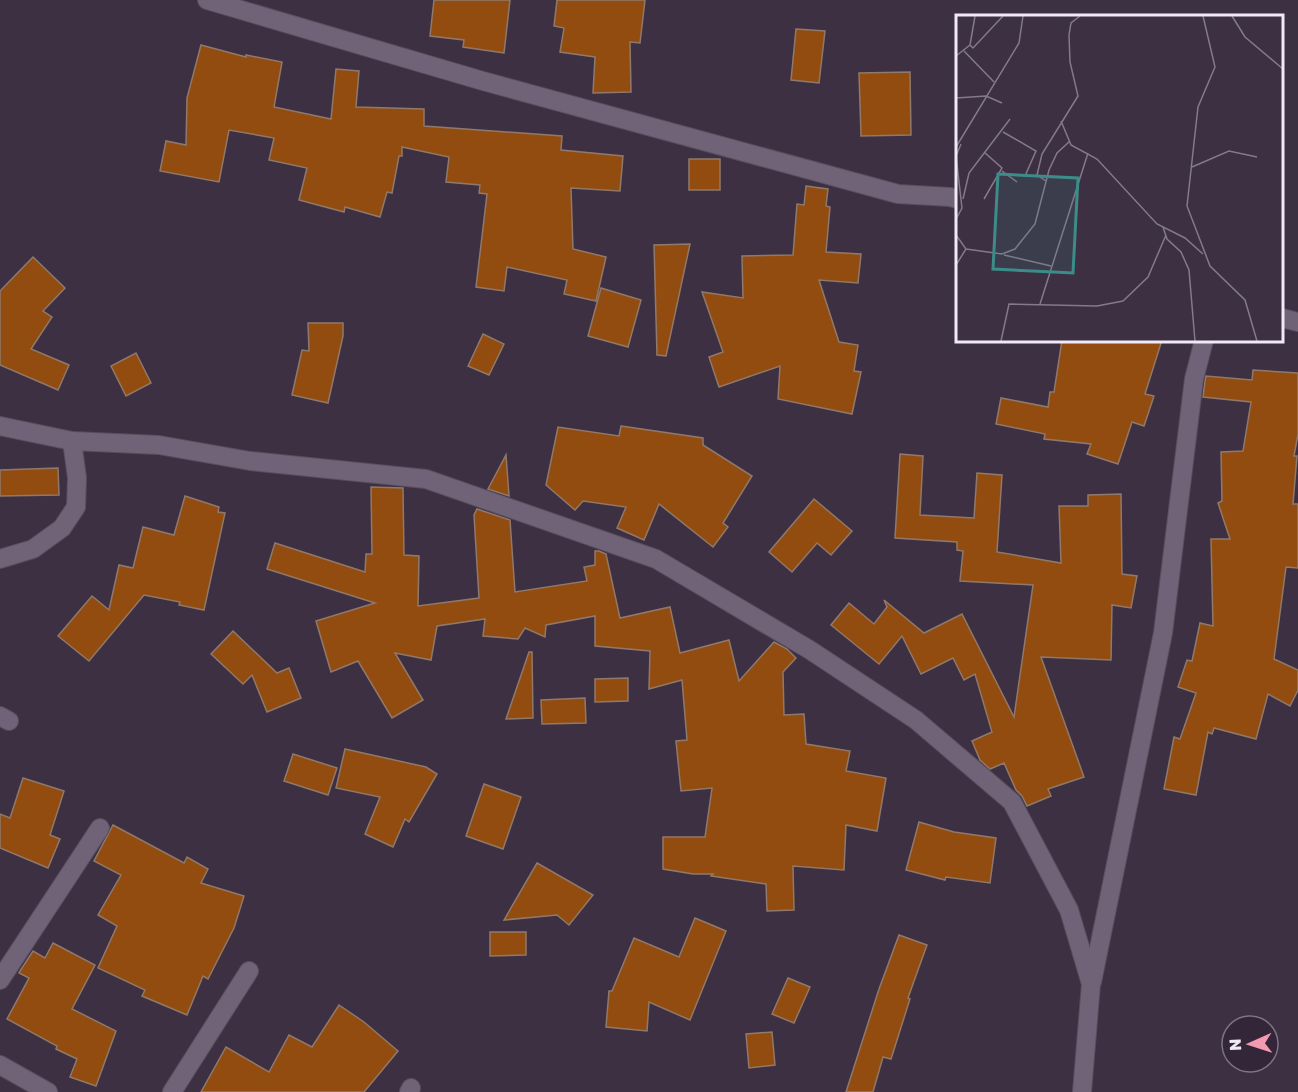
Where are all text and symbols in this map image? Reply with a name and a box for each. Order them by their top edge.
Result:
inset map [956,15,1283,342]
north arrow [1220,1014,1280,1074]
text: N [1225,1038,1245,1051]

